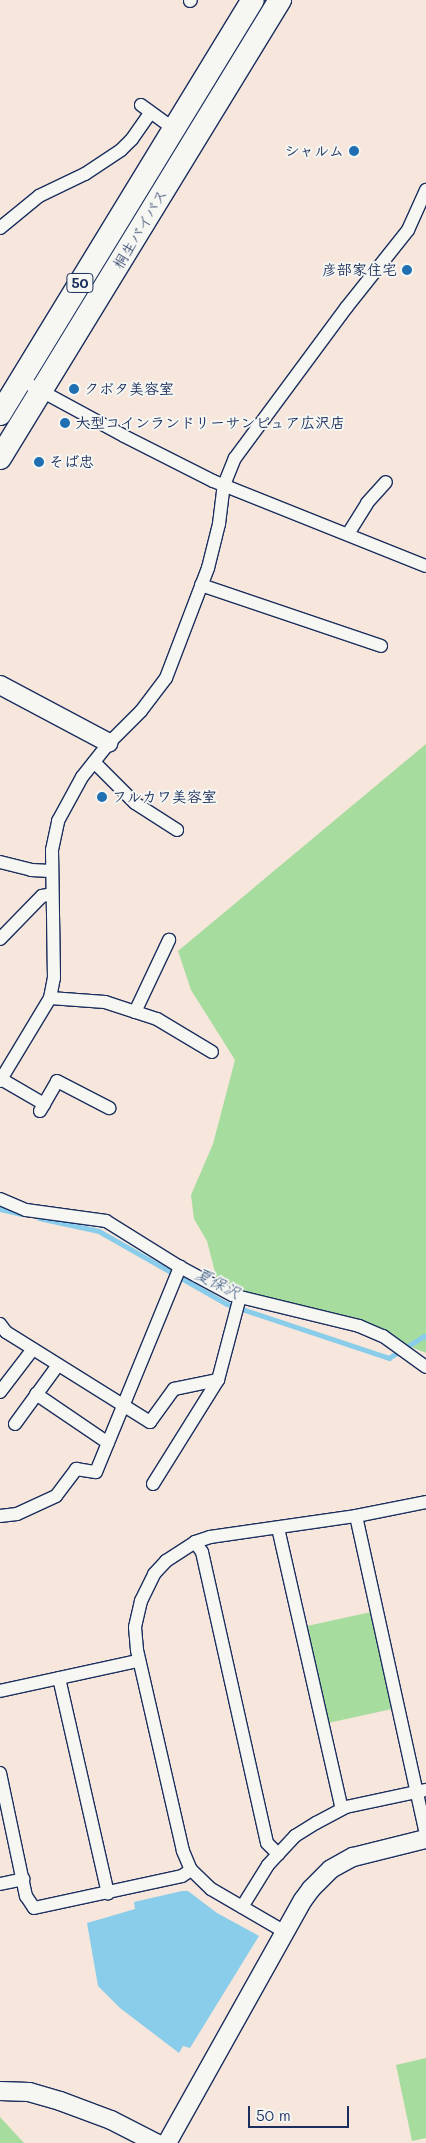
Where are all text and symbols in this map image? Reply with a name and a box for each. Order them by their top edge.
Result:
place label: シャルム [284,142,344,160]
marker: シャルム [348,145,360,157]
street label: 桐生バイパス [109,186,171,272]
place label: 彦部家住宅 [322,261,397,279]
marker: 彦部家住宅 [401,264,413,276]
road number: 50 [66,272,94,294]
place label: クボタ美容室 [84,380,174,398]
marker: クボタ美容室 [68,383,80,395]
place label: 大型コインランドリーサンピュア広沢店 [75,414,345,432]
marker: 大型コインランドリーサンピュア広沢店 [59,417,71,429]
place label: そば忠 [49,453,94,471]
marker: そば忠 [33,456,45,468]
place label: フルカワ美容室 [112,788,217,806]
marker: フルカワ美容室 [96,791,108,803]
water label: 夏保沢 [192,1264,244,1302]
scale bar [251,2096,352,2128]
text: 50 m [256,2105,291,2125]

